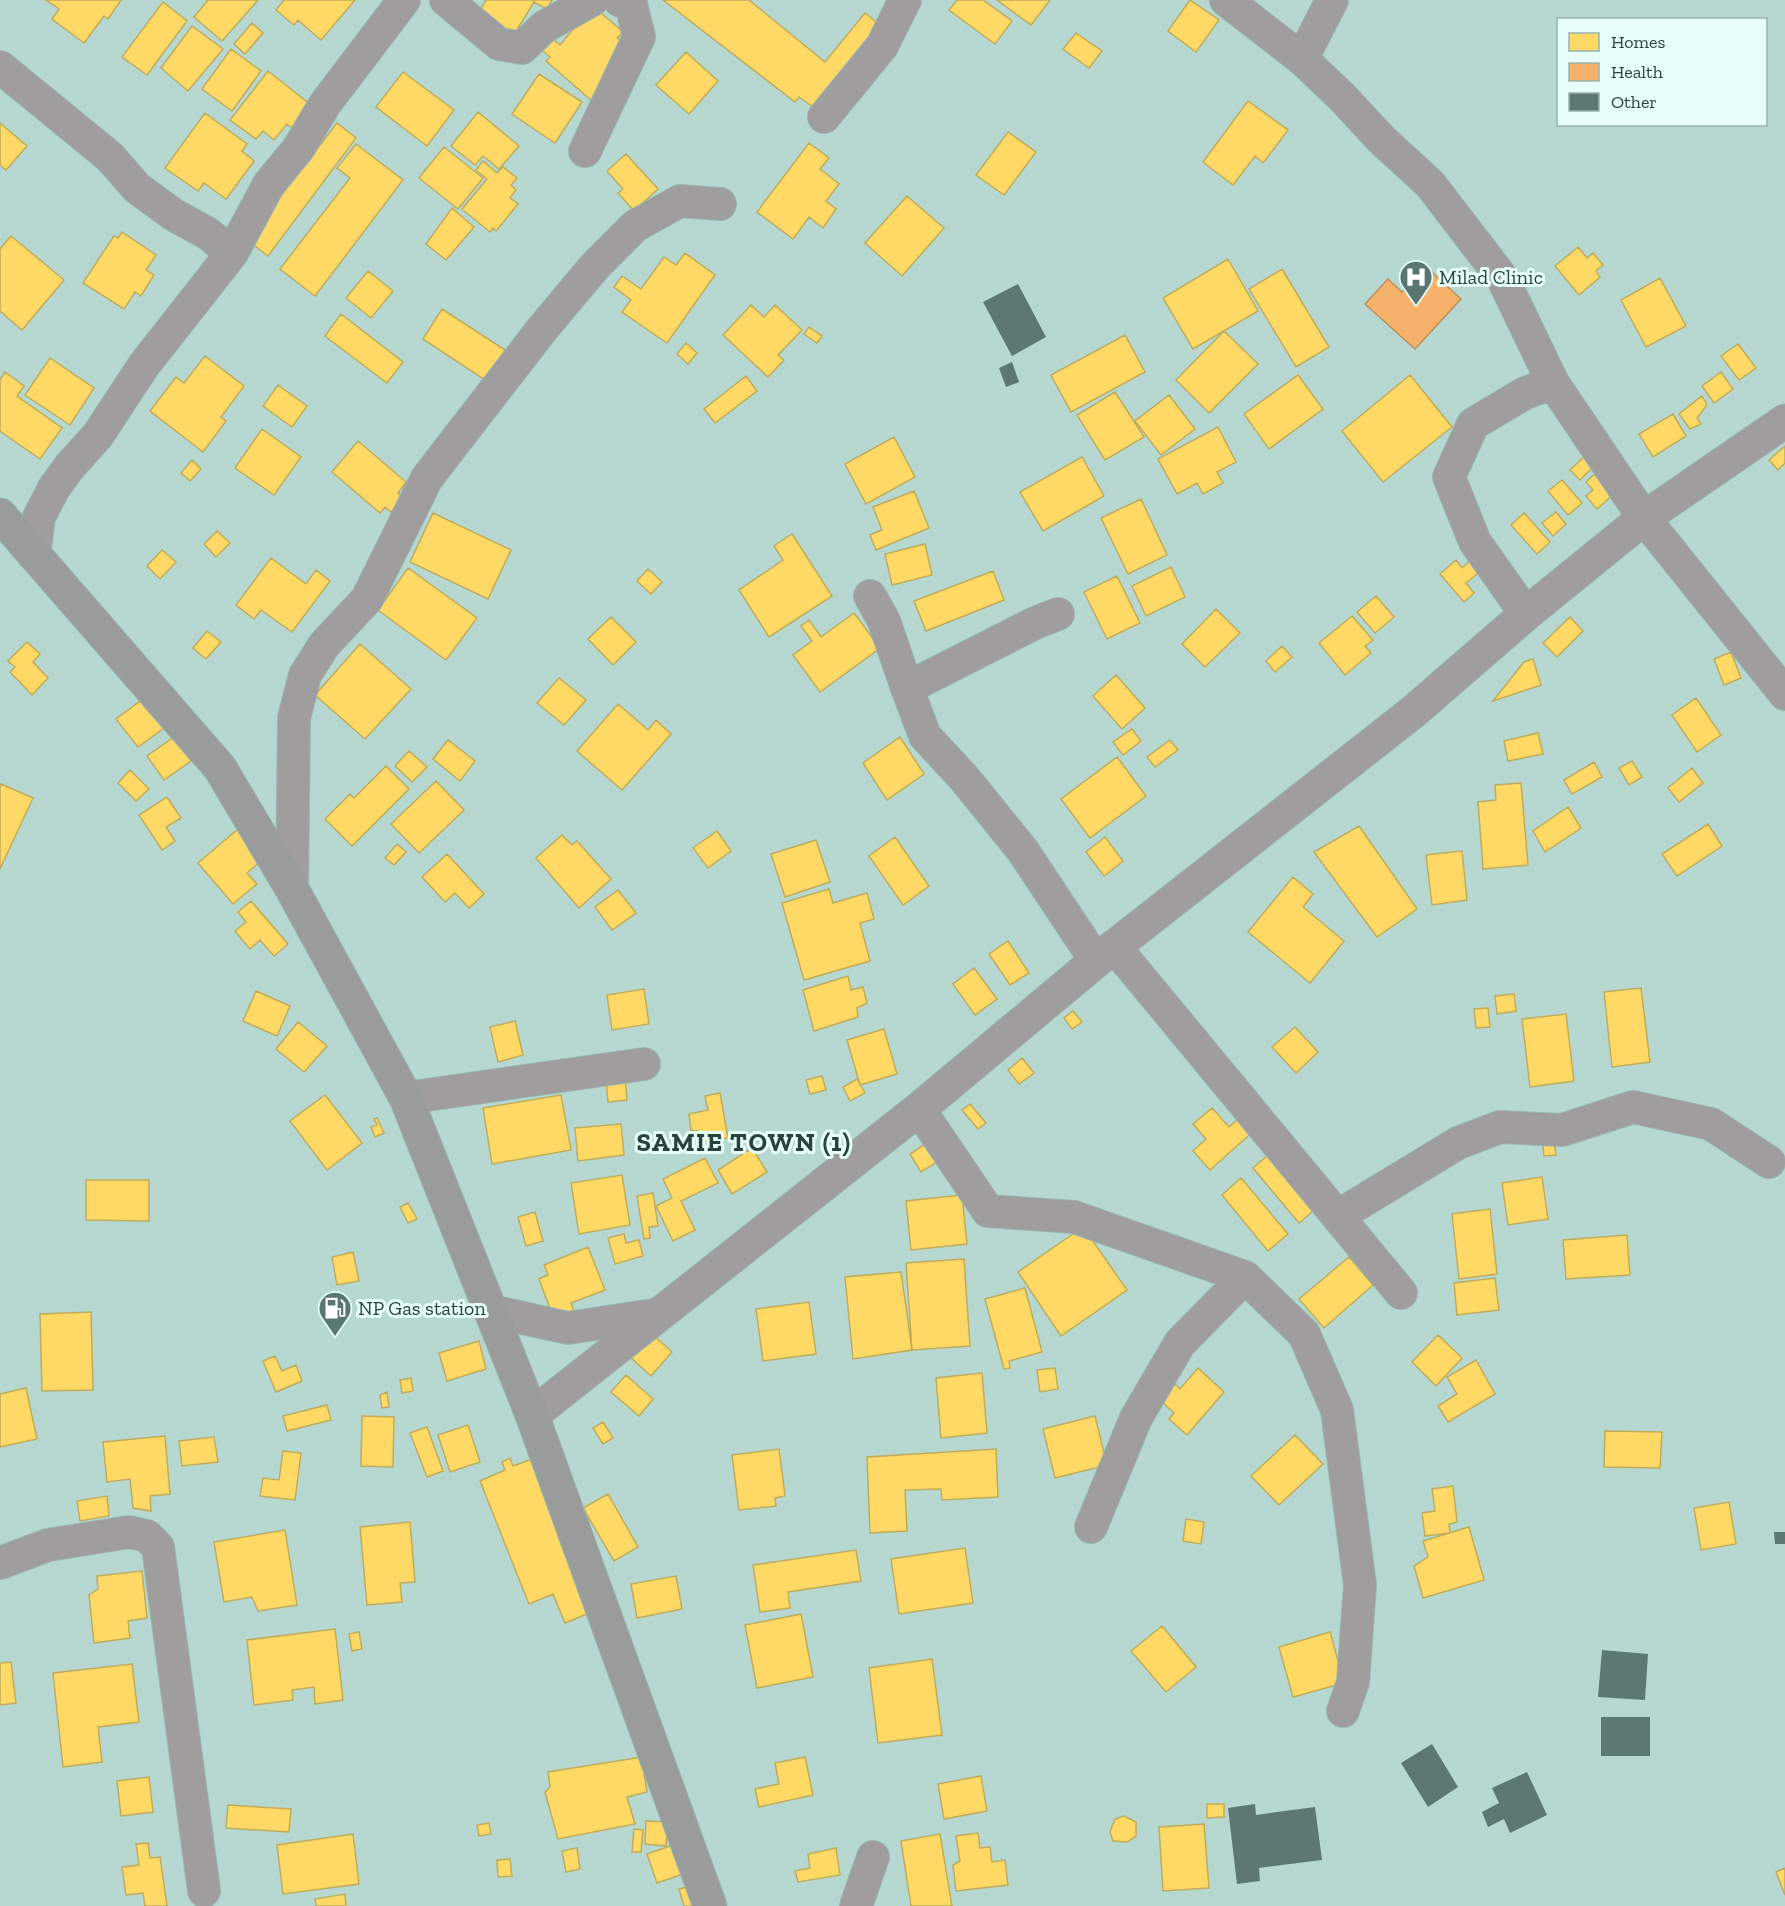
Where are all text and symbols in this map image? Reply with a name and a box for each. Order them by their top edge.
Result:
legend [1557,18,1767,126]
text: Homes [1611,31,1665,53]
text: Health [1611,61,1663,83]
text: Other [1611,91,1657,113]
hospital icon: Milad Clinic [1398,259,1434,306]
place label: Milad Clinic [1439,265,1543,289]
district label: SAMIE TOWN (1) [637,1126,851,1158]
fuel station icon: NP Gas station [317,1290,353,1337]
place label: NP Gas station [358,1296,486,1320]

